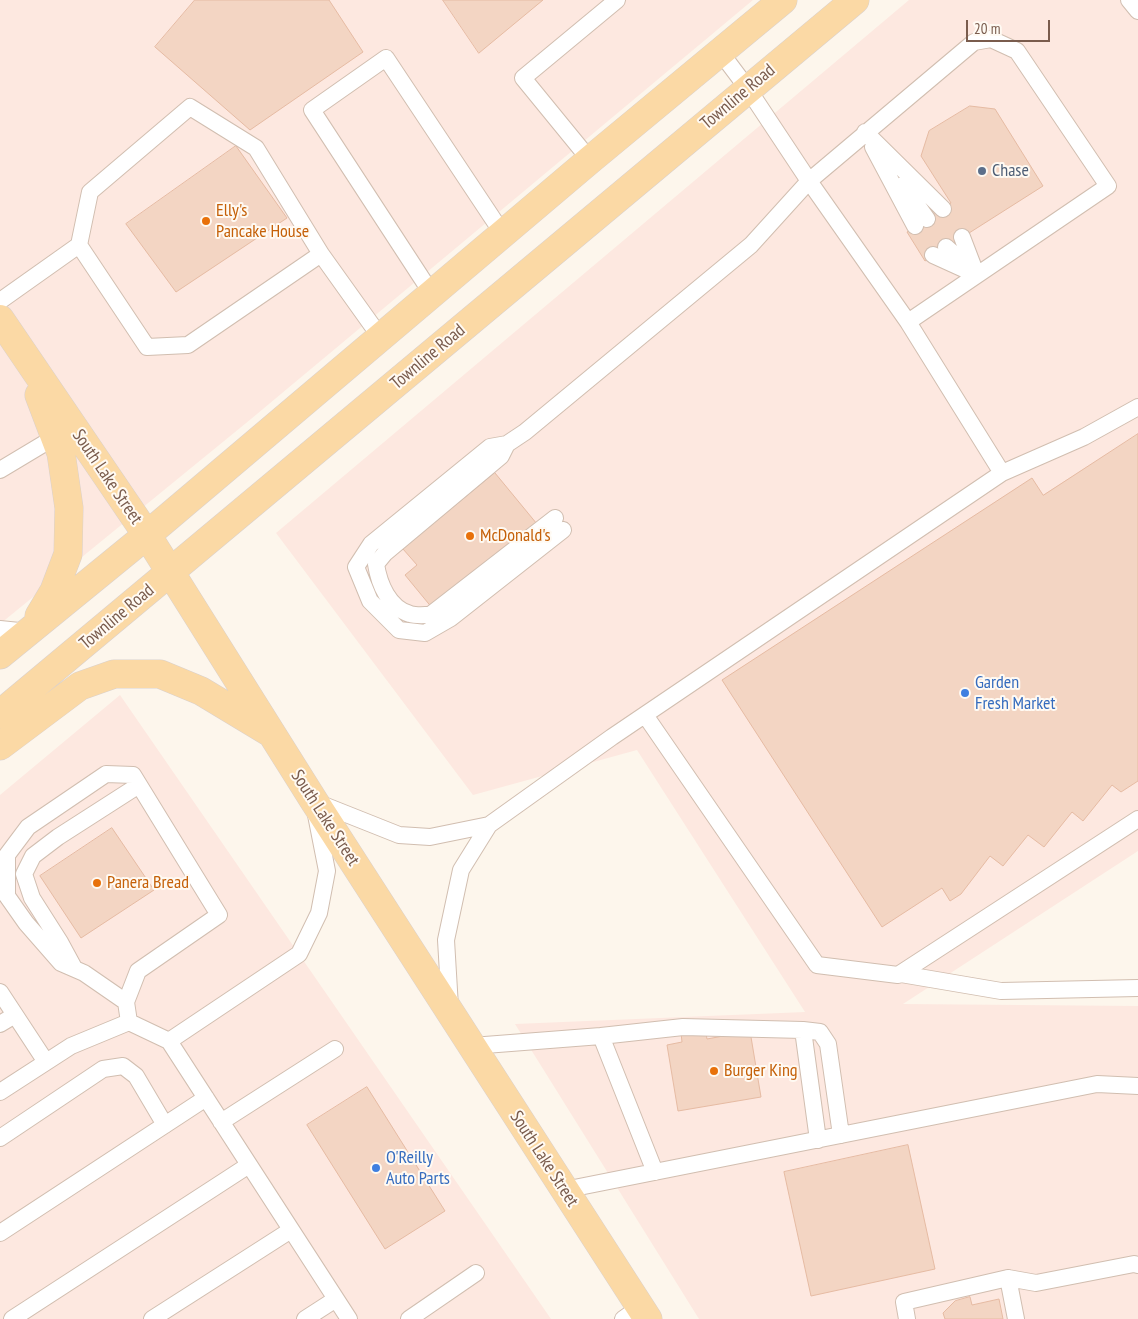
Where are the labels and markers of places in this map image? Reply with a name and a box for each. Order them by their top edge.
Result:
place label: Chase [992,160,1029,182]
marker: Chase [976,165,988,177]
place label: Elly's Pancake House [216,200,309,242]
marker: Elly's Pancake House [200,215,212,227]
place label: McDonald's [480,525,551,547]
marker: McDonald's [464,530,476,542]
place label: Garden Fresh Market [975,672,1055,714]
marker: Garden Fresh Market [959,687,971,699]
place label: Panera Bread [107,872,189,894]
marker: Panera Bread [91,877,103,889]
place label: Burger King [724,1060,798,1082]
marker: Burger King [708,1065,720,1077]
place label: O'Reilly Auto Parts [386,1147,450,1190]
marker: O'Reilly Auto Parts [370,1162,382,1174]

